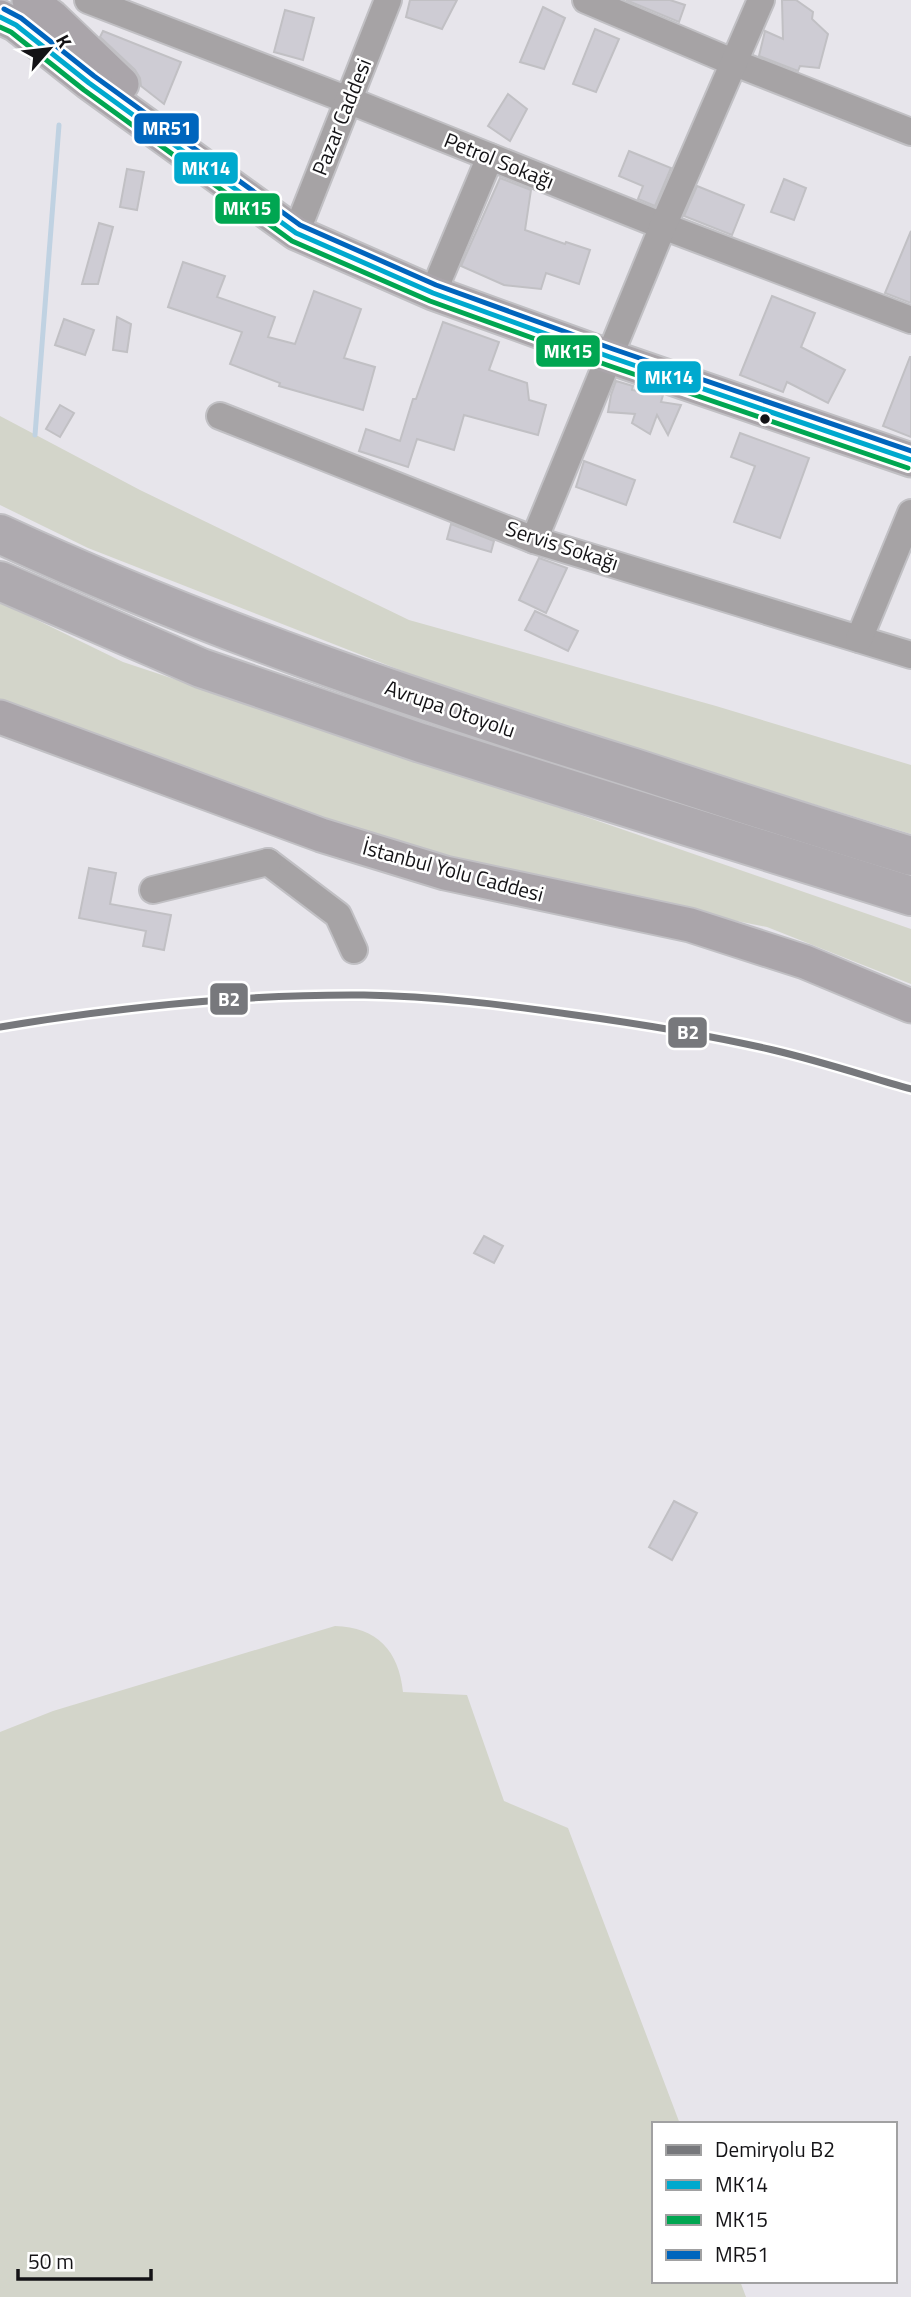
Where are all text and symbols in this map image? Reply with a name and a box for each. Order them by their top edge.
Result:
north arrow [14,14,84,84]
text: K [49,29,80,53]
street label: Pazar Caddesi [303,53,379,180]
line badge: MR51 [133,112,200,145]
text: MR51 [142,113,192,142]
street label: Petrol Sokağı [439,123,559,197]
line badge: MK14 [173,151,239,185]
text: MK14 [182,153,230,182]
line badge: MK15 [214,192,281,225]
text: MK15 [223,193,271,222]
line badge: MK15 [535,334,601,368]
text: MK15 [544,336,592,365]
line badge: MK14 [636,360,702,394]
text: MK14 [645,362,693,391]
unlabelled marker [758,412,772,426]
street label: Servis Sokağı [502,512,623,578]
street label: Avrupa Otoyolu [381,671,520,745]
street label: İstanbul Yolu Caddesi [359,830,547,910]
line badge: B2 [209,982,249,1016]
text: B2 [218,984,240,1013]
line badge: B2 [667,1016,708,1049]
text: B2 [677,1017,699,1046]
legend [652,2122,897,2283]
text: Demiryolu B2 [715,2133,835,2165]
text: MK14 [715,2168,768,2200]
text: MK15 [715,2203,768,2235]
scale bar [18,2238,150,2282]
text: MR51 [715,2238,769,2270]
text: 50 m [28,2245,74,2277]

